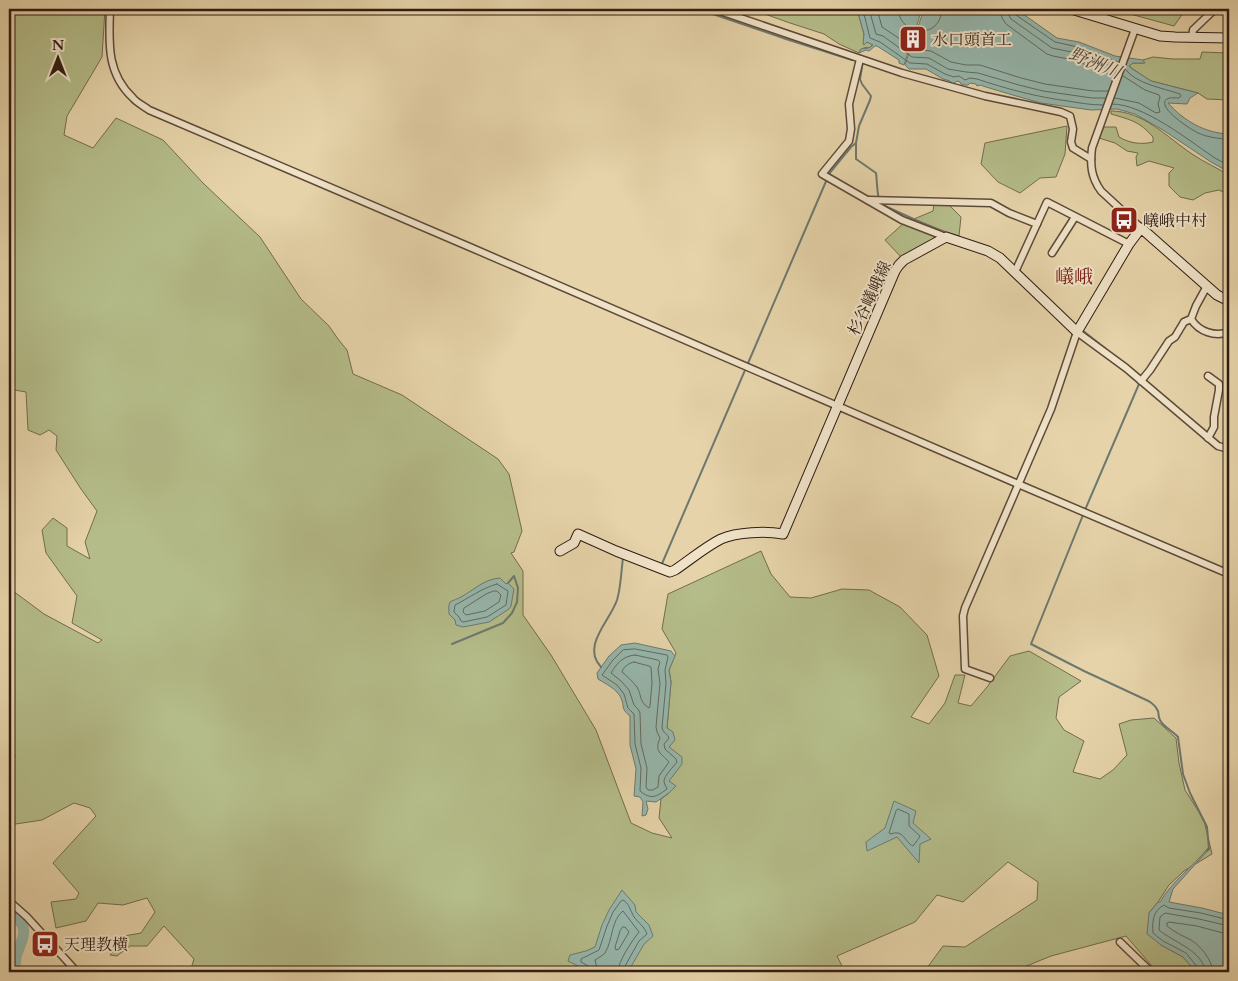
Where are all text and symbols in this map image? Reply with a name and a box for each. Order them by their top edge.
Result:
building icon: 水口頭首工 [898,24,928,54]
place label: 水口頭首工 [932,29,1012,51]
north arrow [32,32,82,82]
text: N [52,36,64,55]
water label: 野洲川 [1065,41,1126,86]
bus stop icon: 嶬峨中村 [1109,205,1139,235]
place label: 嶬峨中村 [1143,210,1207,232]
street label: 杉谷嶬峨線 [843,258,897,339]
district label: 嶬峨 [1055,264,1093,290]
bus stop icon: 天理教横 [30,929,60,959]
place label: 天理教横 [64,934,128,956]

